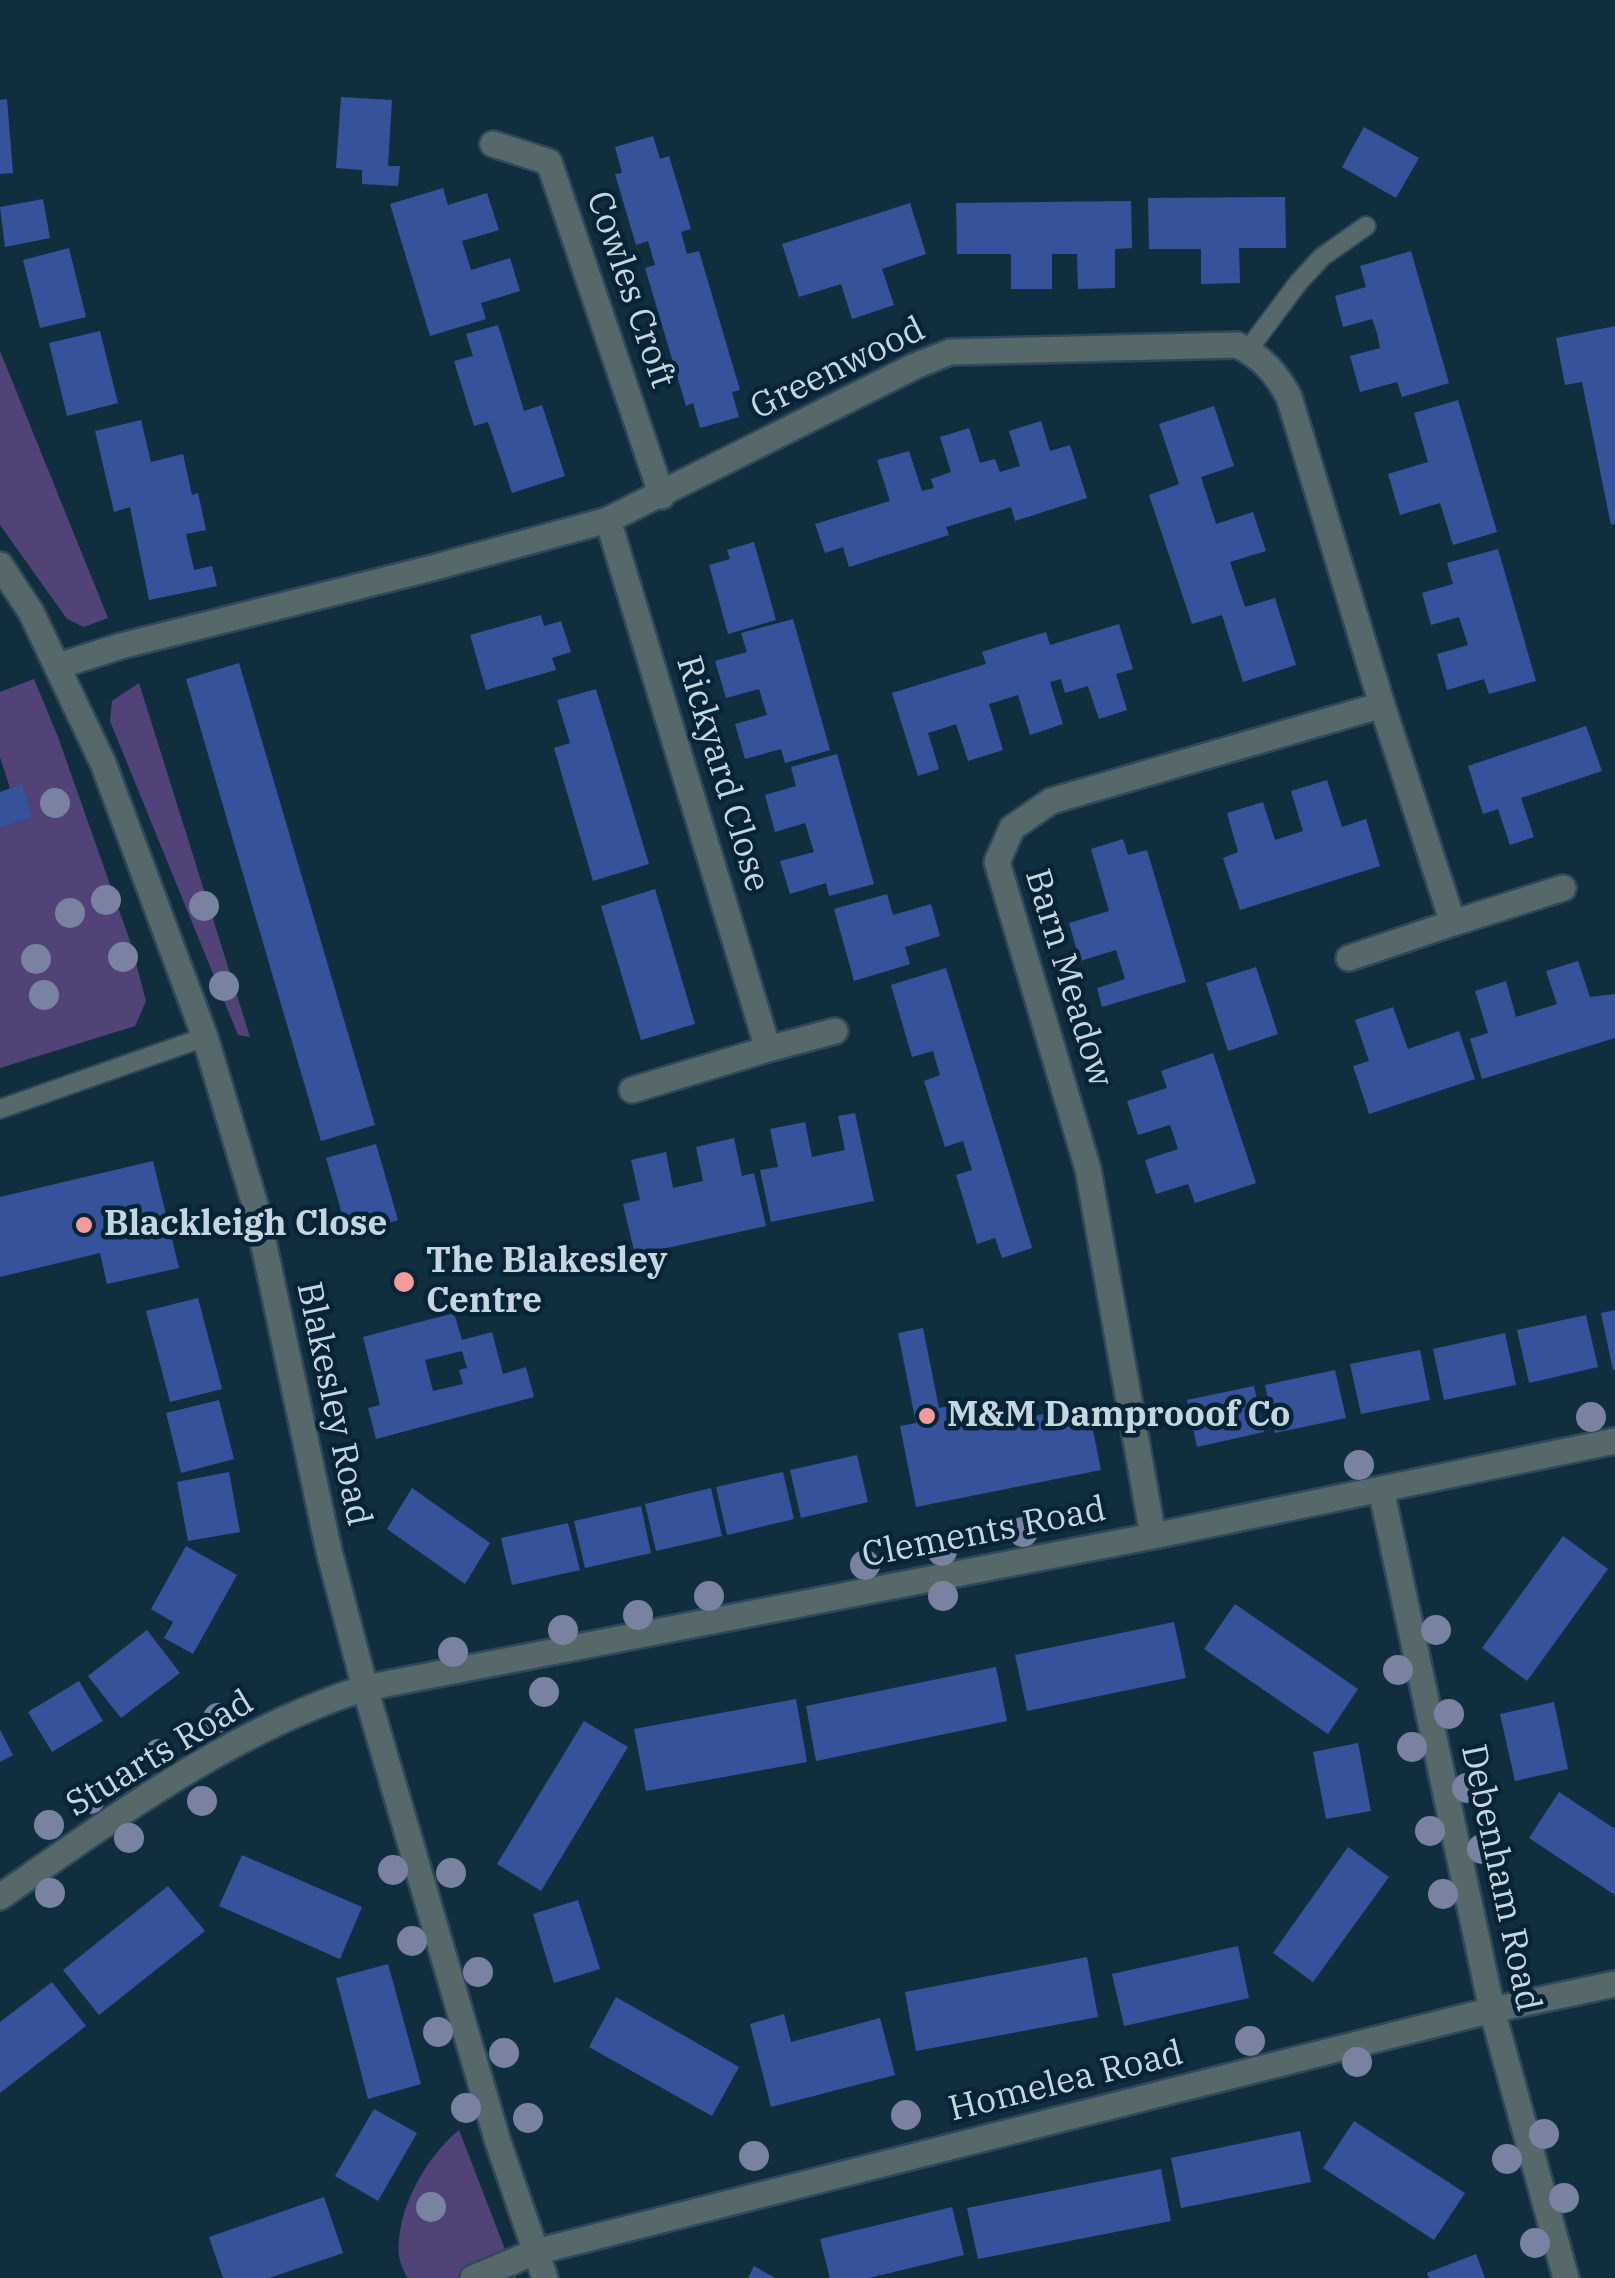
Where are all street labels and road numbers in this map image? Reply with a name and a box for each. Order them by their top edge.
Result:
street label: Cowles Croft [577,186,683,394]
street label: Greenwood [744,309,932,429]
street label: Rickyard Close [666,651,778,897]
street label: Barn Meadow [1015,864,1121,1092]
street label: Blakesley Road [287,1278,379,1530]
street label: Clements Road [859,1489,1109,1577]
street label: Stuarts Road [59,1682,261,1826]
street label: Debenham Road [1451,1741,1549,2015]
street label: Homelea Road [945,2033,1187,2131]

